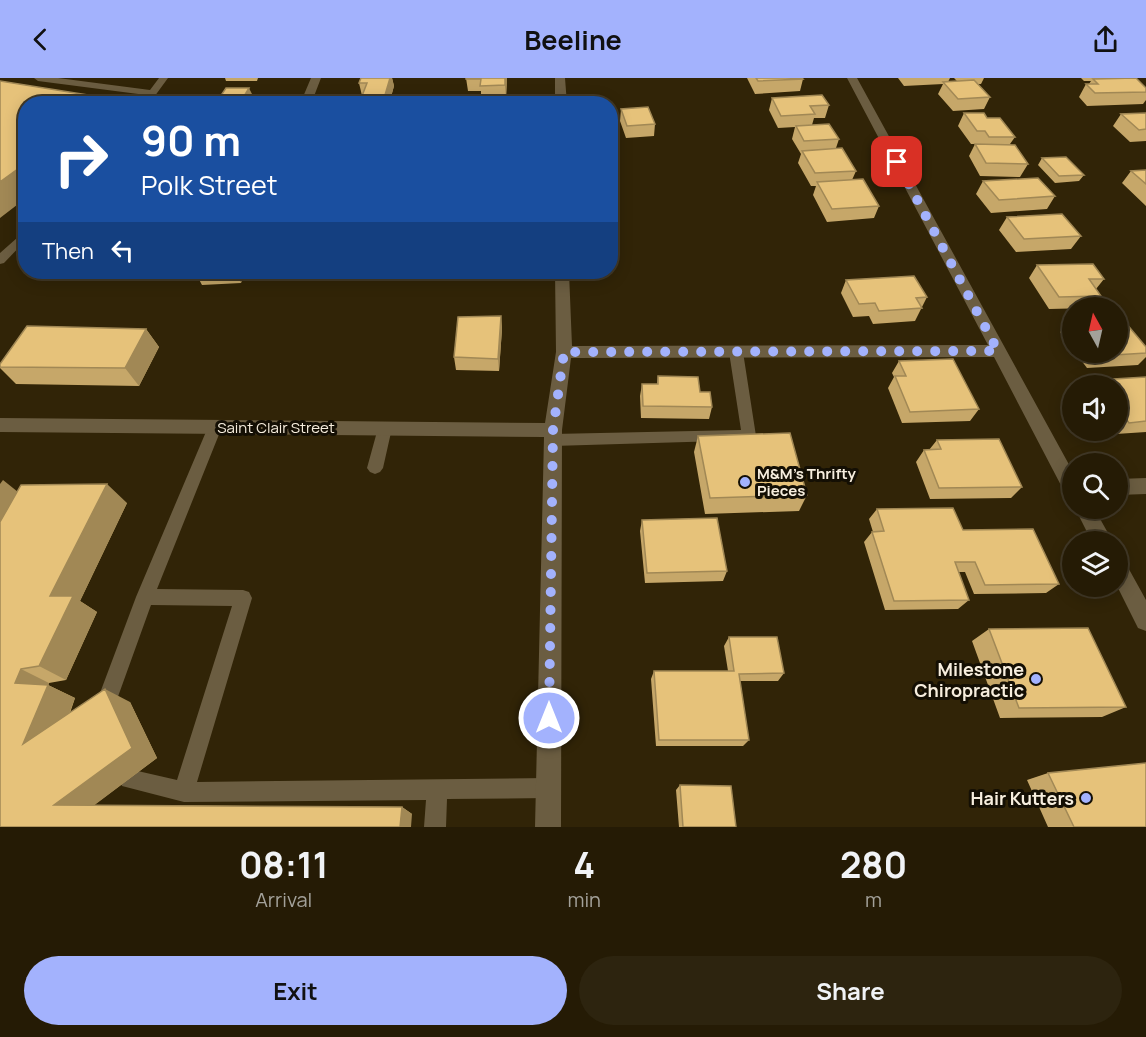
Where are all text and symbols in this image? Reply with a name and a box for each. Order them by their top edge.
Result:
text: Beeline [524,21,622,58]
icon: back [24,23,57,56]
icon: share [1089,23,1122,56]
text: 90 m [141,111,241,169]
icon: right [42,120,120,198]
pin [871,136,922,187]
icon: arrive [880,145,913,178]
text: Polk Street [141,166,278,203]
icon: left [106,234,139,267]
text: Then [42,236,94,266]
north arrow [1062,297,1128,363]
map controls [1062,297,1128,597]
button: sound [1062,375,1128,441]
street label: Saint Clair Street [217,417,335,438]
button: search [1062,453,1128,519]
place label: M&M's Thrifty Pieces [757,463,856,501]
marker: M&M's Thrifty Pieces [738,475,752,489]
button: layers [1062,531,1128,597]
place label: Milestone Chiropractic [914,657,1024,702]
marker: Milestone Chiropractic [1029,672,1043,686]
position arrow [517,686,581,750]
place label: Hair Kutters [971,786,1074,810]
marker: Hair Kutters [1079,791,1093,805]
text: 08:11 [239,840,329,889]
text: 4 [573,840,595,889]
text: 280 [840,840,907,889]
text: Arrival [255,886,312,913]
text: min [567,886,601,913]
text: m [865,886,882,913]
button: Exit [24,956,567,1025]
button: Share [579,956,1122,1025]

